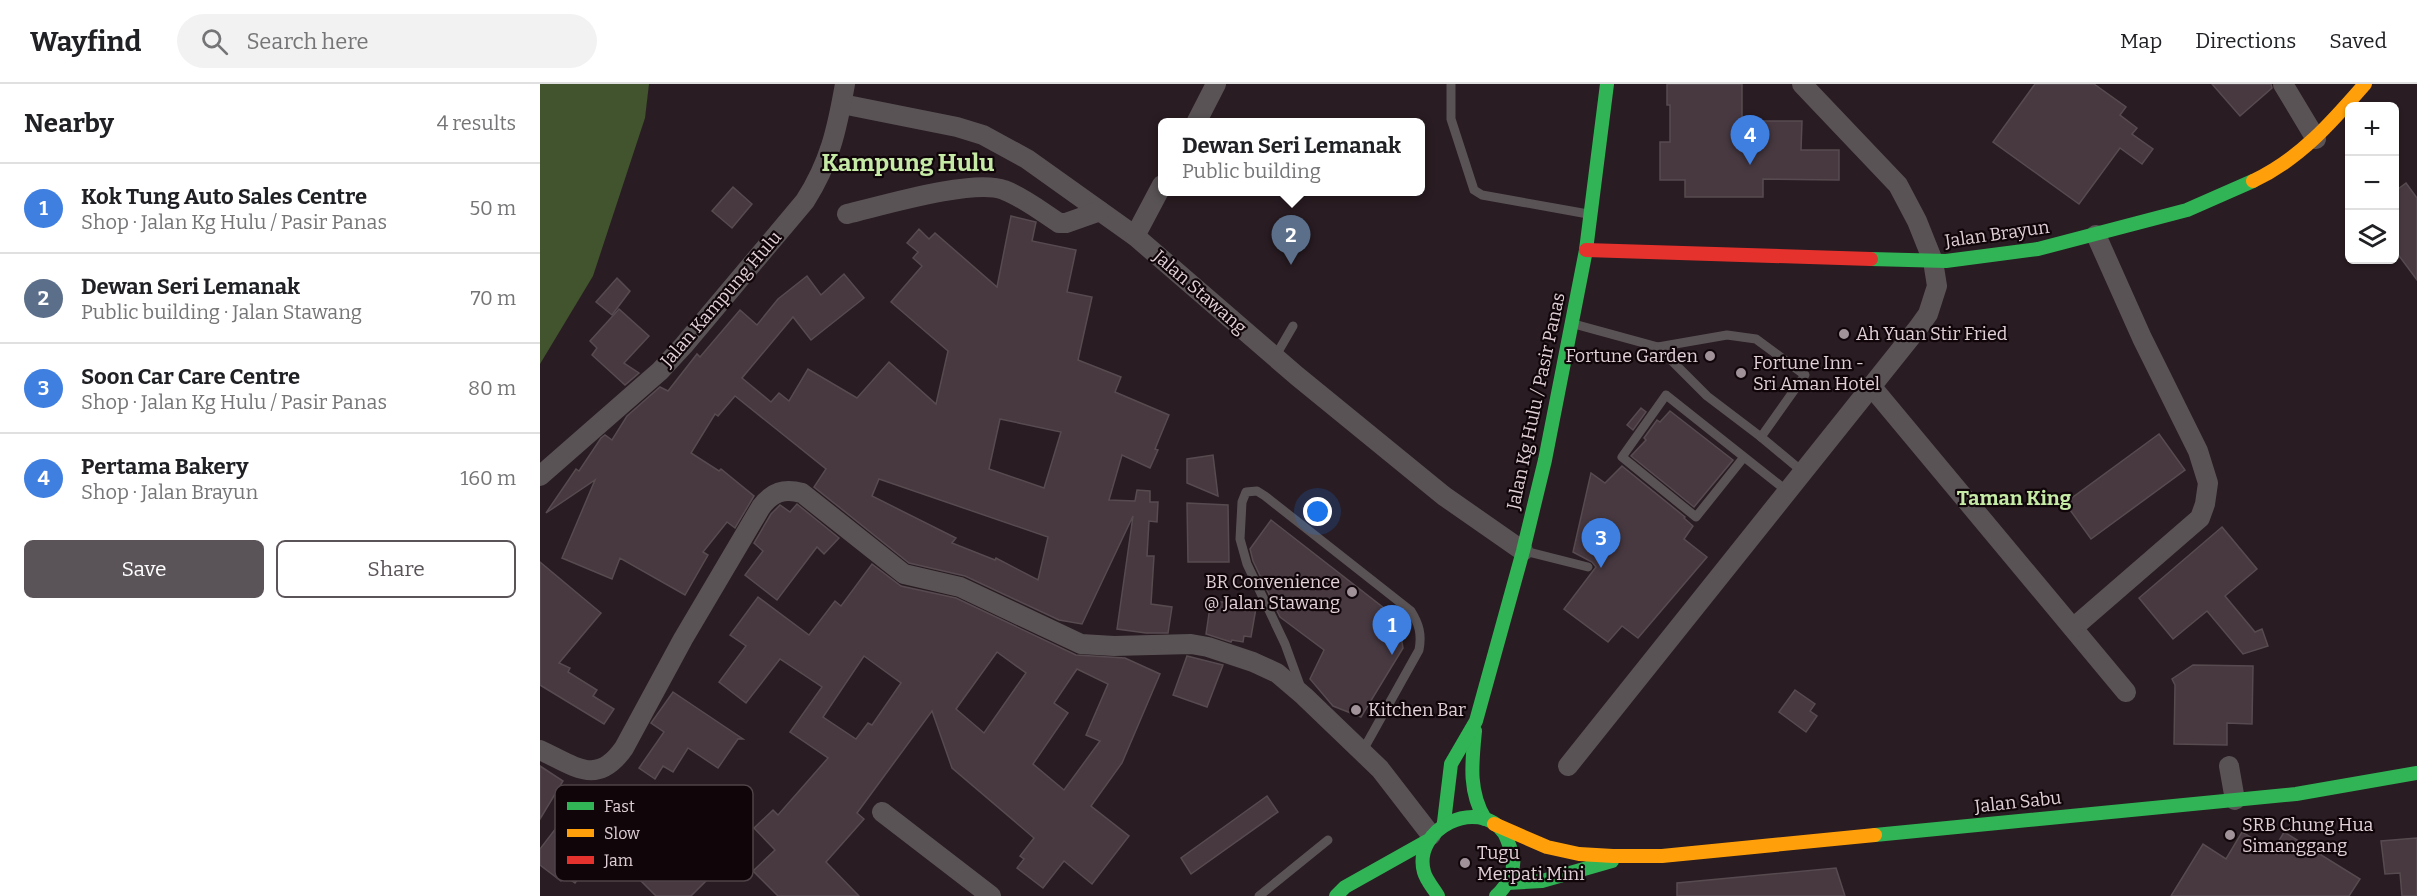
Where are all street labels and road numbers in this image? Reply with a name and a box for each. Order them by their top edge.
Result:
street label: Jalan Brayun [1942,216,2051,252]
street label: Jalan Kampung Hulu [655,227,786,372]
street label: Jalan Stawang [1148,245,1251,339]
street label: Jalan Kg Hulu / Pasir Panas [1502,290,1570,512]
street label: Jalan Sabu [1973,787,2062,818]

